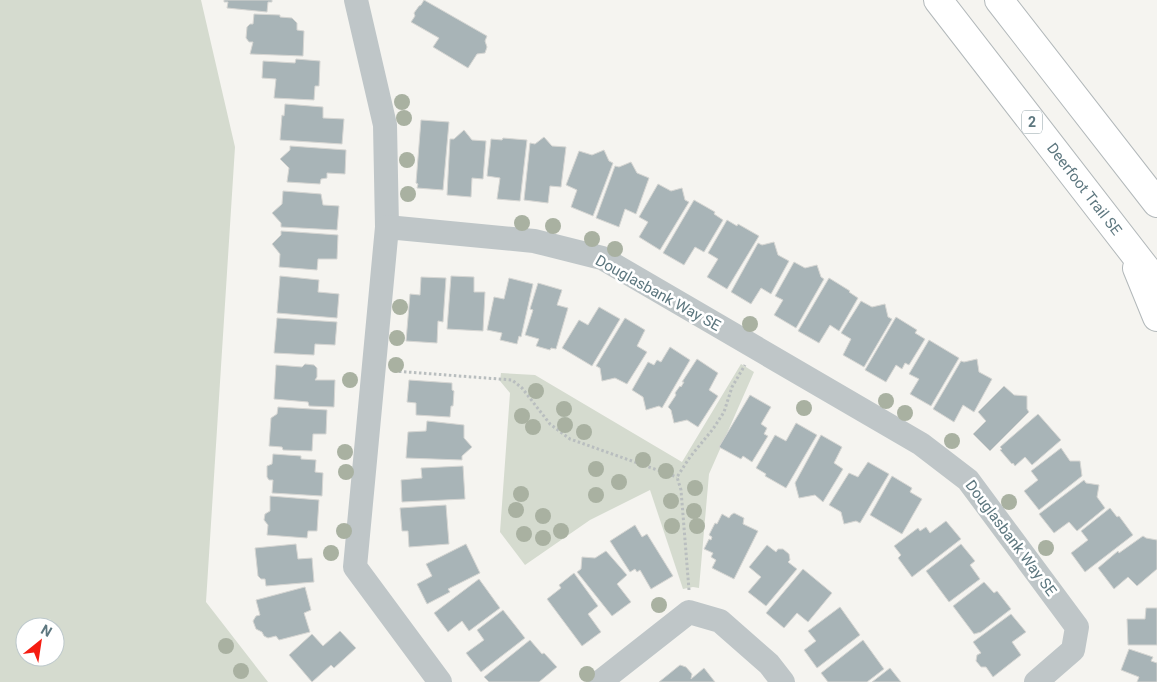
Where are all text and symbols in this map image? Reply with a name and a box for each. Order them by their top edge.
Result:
road number: 2 [1022,110,1042,134]
street label: Deerfoot Trail SE [1043,139,1126,239]
street label: Douglasbank Way SE [592,251,724,335]
street label: Douglasbank Way SE [962,477,1061,600]
north arrow [15,617,65,667]
text: N [38,621,55,640]

